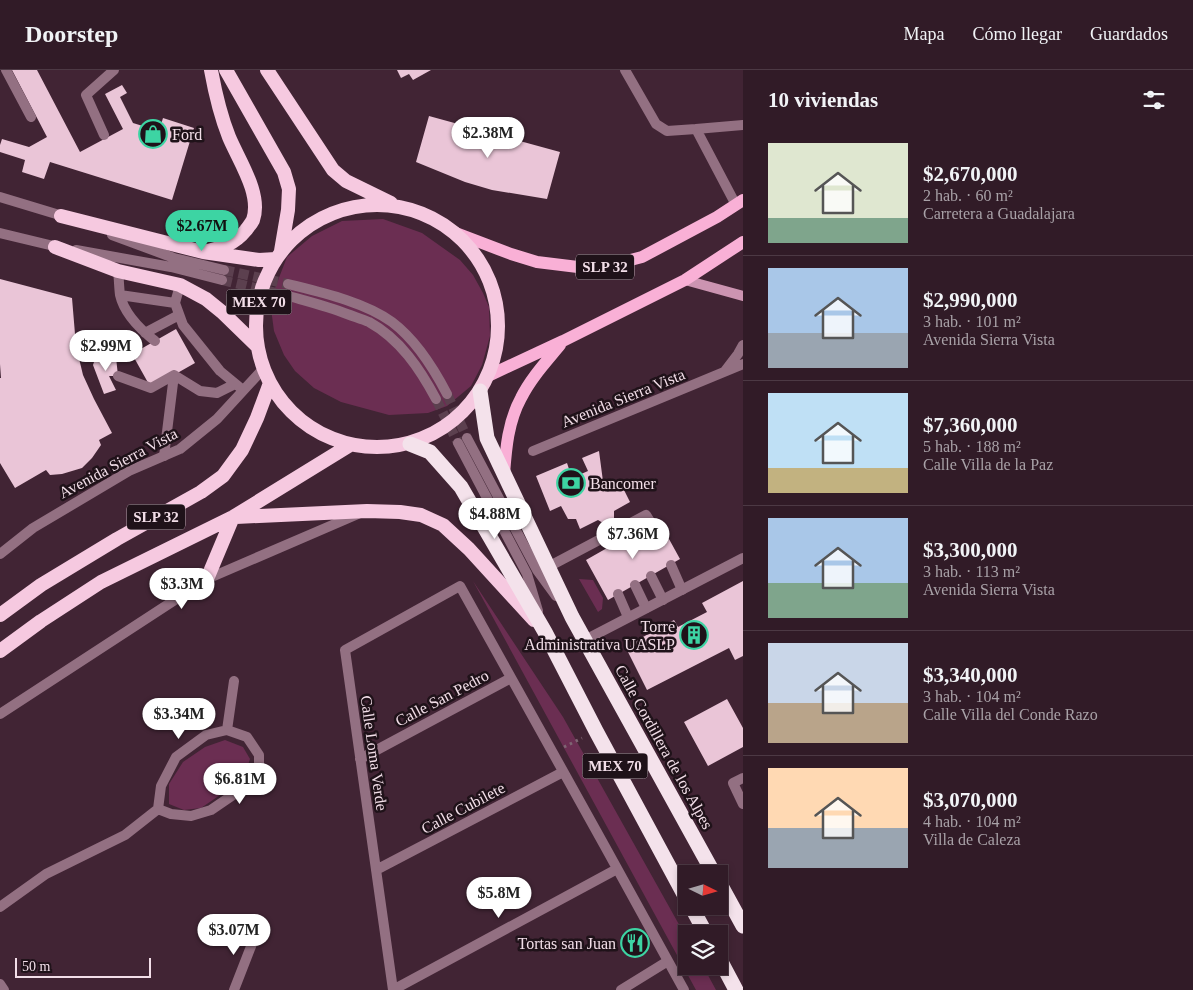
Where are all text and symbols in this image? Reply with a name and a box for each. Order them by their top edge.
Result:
text: Doorstep [25,21,118,47]
text: Mapa [904,24,945,44]
text: Cómo llegar [973,24,1062,44]
text: Guardados [1090,24,1168,44]
icon: filters [1140,86,1168,114]
text: 10 viviendas [768,88,878,112]
pin: $2.38M [447,116,529,159]
shop icon: Ford [138,119,168,149]
text: $2.38M [462,124,514,141]
place label: Ford [172,126,202,143]
text: $2,670,000 [923,162,1018,186]
icon: home [808,163,868,223]
text: 2 hab. · 60 m² [923,187,1013,204]
text: Carretera a Guadalajara [923,205,1075,222]
pin: $2.67M [161,210,243,252]
text: $2.67M [176,217,228,234]
road number: SLP 32 [576,254,634,280]
icon: home [808,288,868,348]
text: $2,990,000 [923,288,1018,312]
road number: MEX 70 [226,290,292,314]
text: 3 hab. · 101 m² [923,313,1021,330]
pin: $2.99M [65,330,147,372]
text: Avenida Sierra Vista [923,331,1055,348]
text: $2.99M [80,337,132,354]
street label: Avenida Sierra Vista [559,365,687,431]
icon: home [808,413,868,473]
text: $7,360,000 [923,413,1018,437]
street label: Avenida Sierra Vista [56,425,180,501]
text: 5 hab. · 188 m² [923,438,1021,455]
text: Calle Villa de la Paz [923,456,1053,473]
bank icon: Bancomer [556,468,586,498]
place label: Bancomer [590,475,656,492]
pin: $4.88M [454,498,536,540]
road number: SLP 32 [127,504,185,530]
text: $4.88M [469,505,521,522]
pin: $7.36M [592,518,674,560]
text: $7.36M [607,525,659,542]
icon: home [808,538,868,598]
text: $3,300,000 [923,538,1018,562]
text: 3 hab. · 113 m² [923,563,1020,580]
pin: $3.3M [147,568,217,610]
text: $3.3M [160,575,204,592]
text: Avenida Sierra Vista [923,581,1055,598]
place label: Torre Administrativa UASLP [524,618,675,653]
building icon: Torre Administrativa UASLP [679,620,709,650]
street label: Calle Cordillera de los Alpes [611,662,716,832]
icon: home [808,663,868,723]
text: $3,340,000 [923,663,1018,687]
street label: Calle San Pedro [392,666,492,730]
text: 3 hab. · 104 m² [923,688,1021,705]
street label: Calle Loma Verde [358,694,390,812]
pin: $3.34M [138,698,220,740]
text: $3.34M [153,705,205,722]
text: Calle Villa del Conde Razo [923,706,1098,723]
road number: MEX 70 [582,754,648,778]
pin: $6.81M [199,762,281,805]
text: $6.81M [214,770,266,787]
street label: Calle Cubilete [418,779,508,837]
icon: home [808,788,868,848]
text: $3,070,000 [923,788,1018,812]
text: 4 hab. · 104 m² [923,813,1021,830]
text: Villa de Caleza [923,831,1021,848]
north arrow [678,865,728,915]
map controls [678,865,728,975]
pin: $5.8M [464,876,534,919]
text: $5.8M [477,884,521,901]
pin: $3.07M [193,914,275,956]
text: $3.07M [208,921,260,938]
button: layers [678,925,728,975]
restaurant icon: Tortas san Juan [620,928,650,958]
place label: Tortas san Juan [518,935,616,952]
scale bar [15,955,151,978]
text: 50 m [22,959,50,974]

